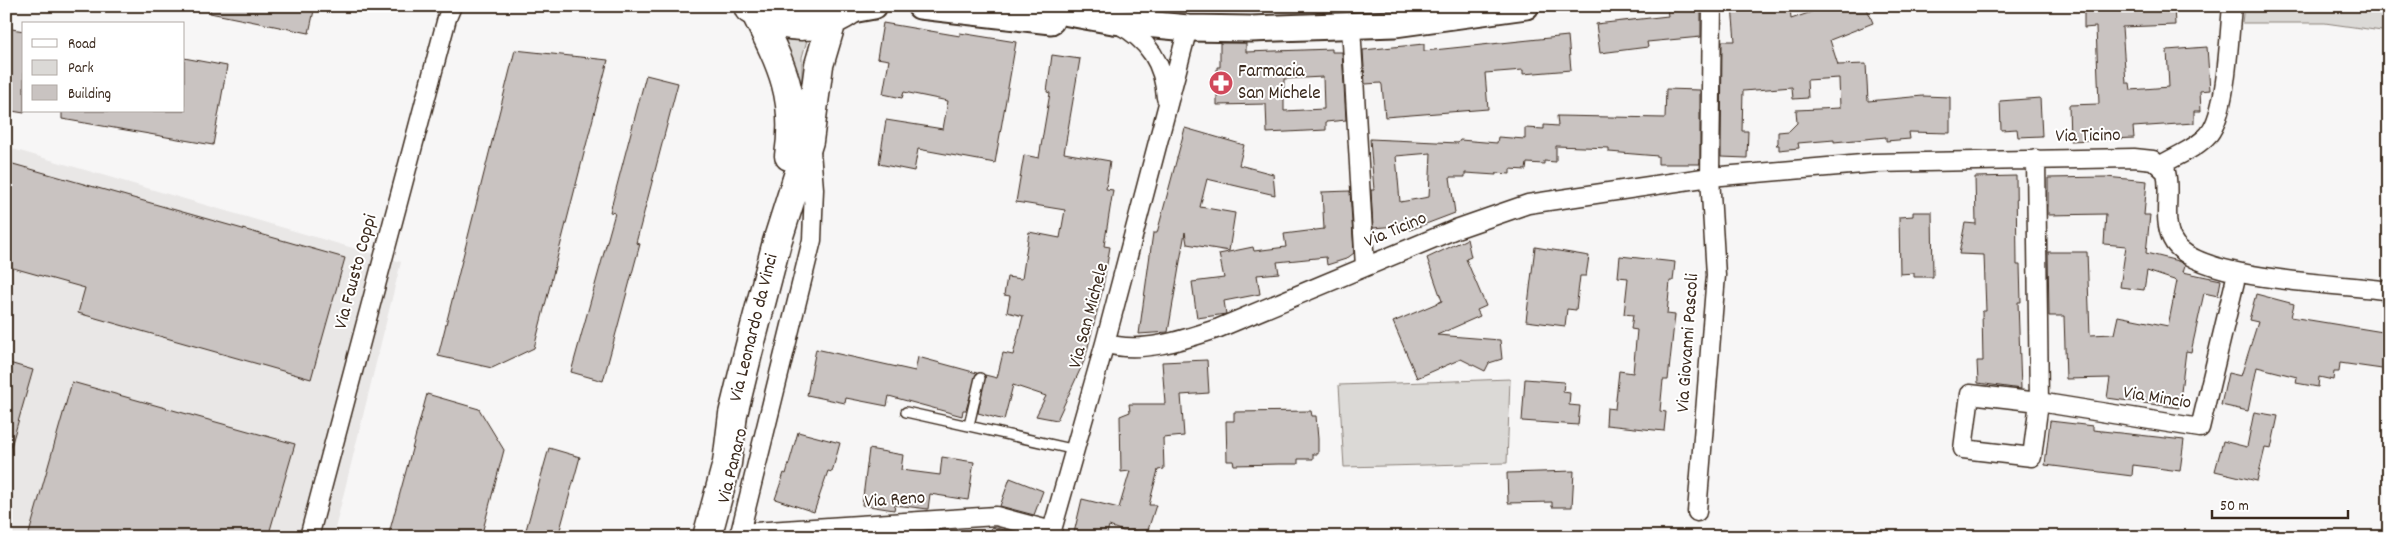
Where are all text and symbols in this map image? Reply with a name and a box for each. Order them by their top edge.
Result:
legend [22,22,185,112]
text: Road [68,34,96,56]
text: Park [68,58,94,80]
place label: Farmacia San Michele [1238,59,1321,108]
pharmacy icon: Farmacia San Michele [1208,70,1234,96]
text: Building [68,84,111,106]
street label: Via Ticino [2055,123,2121,151]
street label: Via Ticino [1361,206,1431,256]
street label: Via Fausto Coppi [329,211,385,333]
street label: Via Leonardo da Vinci [724,251,787,405]
street label: Via San Michele [1063,260,1117,372]
street label: Via Giovanni Pascoli [1671,272,1707,413]
street label: Via Mincio [2121,380,2193,418]
street label: Via Panaro [712,426,756,506]
street label: Via Reno [864,485,926,517]
scale bar [2212,488,2349,520]
text: 50 m [2220,496,2249,518]

